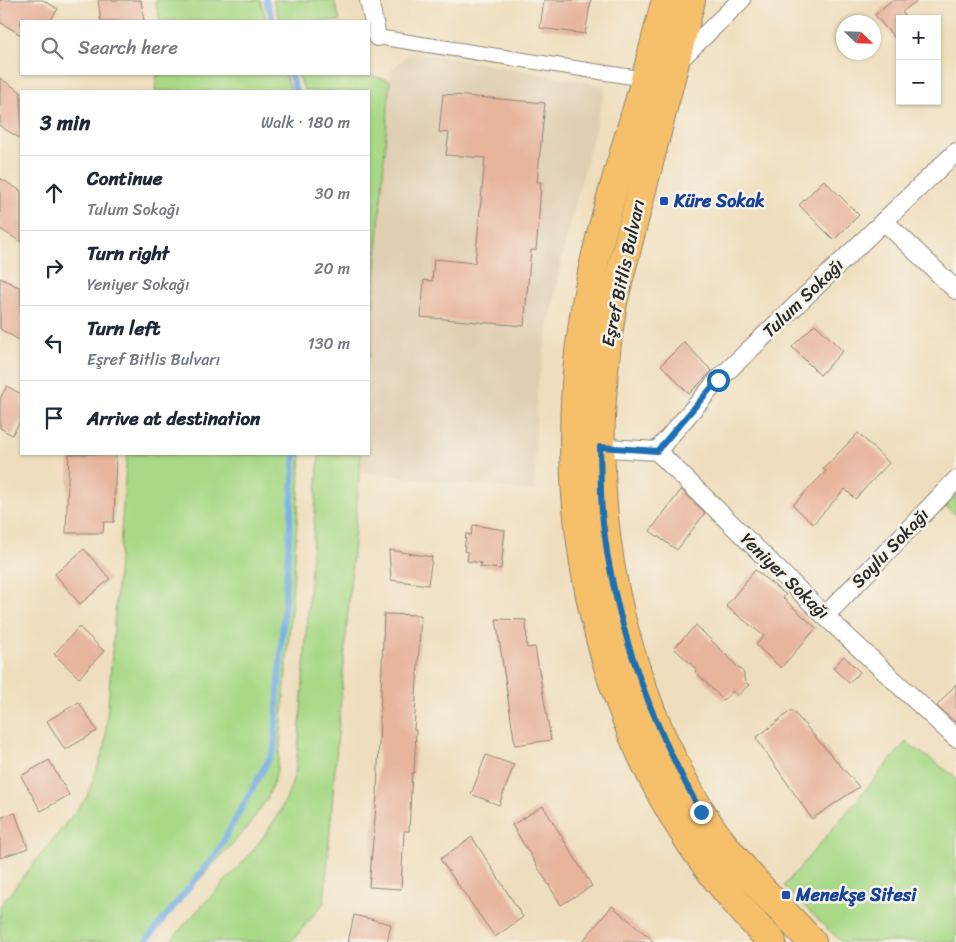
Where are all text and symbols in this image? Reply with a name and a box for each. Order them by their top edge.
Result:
north arrow [836,15,881,60]
map controls [896,15,941,105]
button: + [896,15,941,60]
search box [20,20,370,75]
text: Search here [78,31,178,64]
icon: search [38,34,66,62]
button: − [896,60,941,105]
text: 3 min [40,104,90,142]
text: Walk · 180 m [261,108,350,137]
text: Continue [87,162,163,195]
icon: ahead [40,179,68,207]
text: 30 m [315,179,350,208]
place label: Küre Sokak [673,185,765,217]
text: Tulum Sokağı [87,195,180,224]
marker: Küre Sokak [658,195,670,207]
street label: Eşref Bitlis Bulvarı [592,196,654,350]
text: Turn right [87,237,169,270]
street label: Tulum Sokağı [754,250,852,346]
icon: right [40,254,68,282]
text: 20 m [314,254,350,283]
text: Yeniyer Sokağı [87,270,189,299]
text: Turn left [87,312,160,345]
icon: left [40,329,68,357]
text: 130 m [308,329,350,358]
text: Eşref Bitlis Bulvarı [87,345,220,374]
route start [707,369,730,392]
text: Arrive at destination [87,402,260,435]
icon: arrive [40,404,68,432]
street label: Soylu Sokağı [843,500,937,596]
street label: Yeniyer Sokağı [732,525,838,628]
route end [690,801,713,824]
place label: Menekşe Sitesi [795,879,917,911]
marker: Menekşe Sitesi [780,889,792,901]

